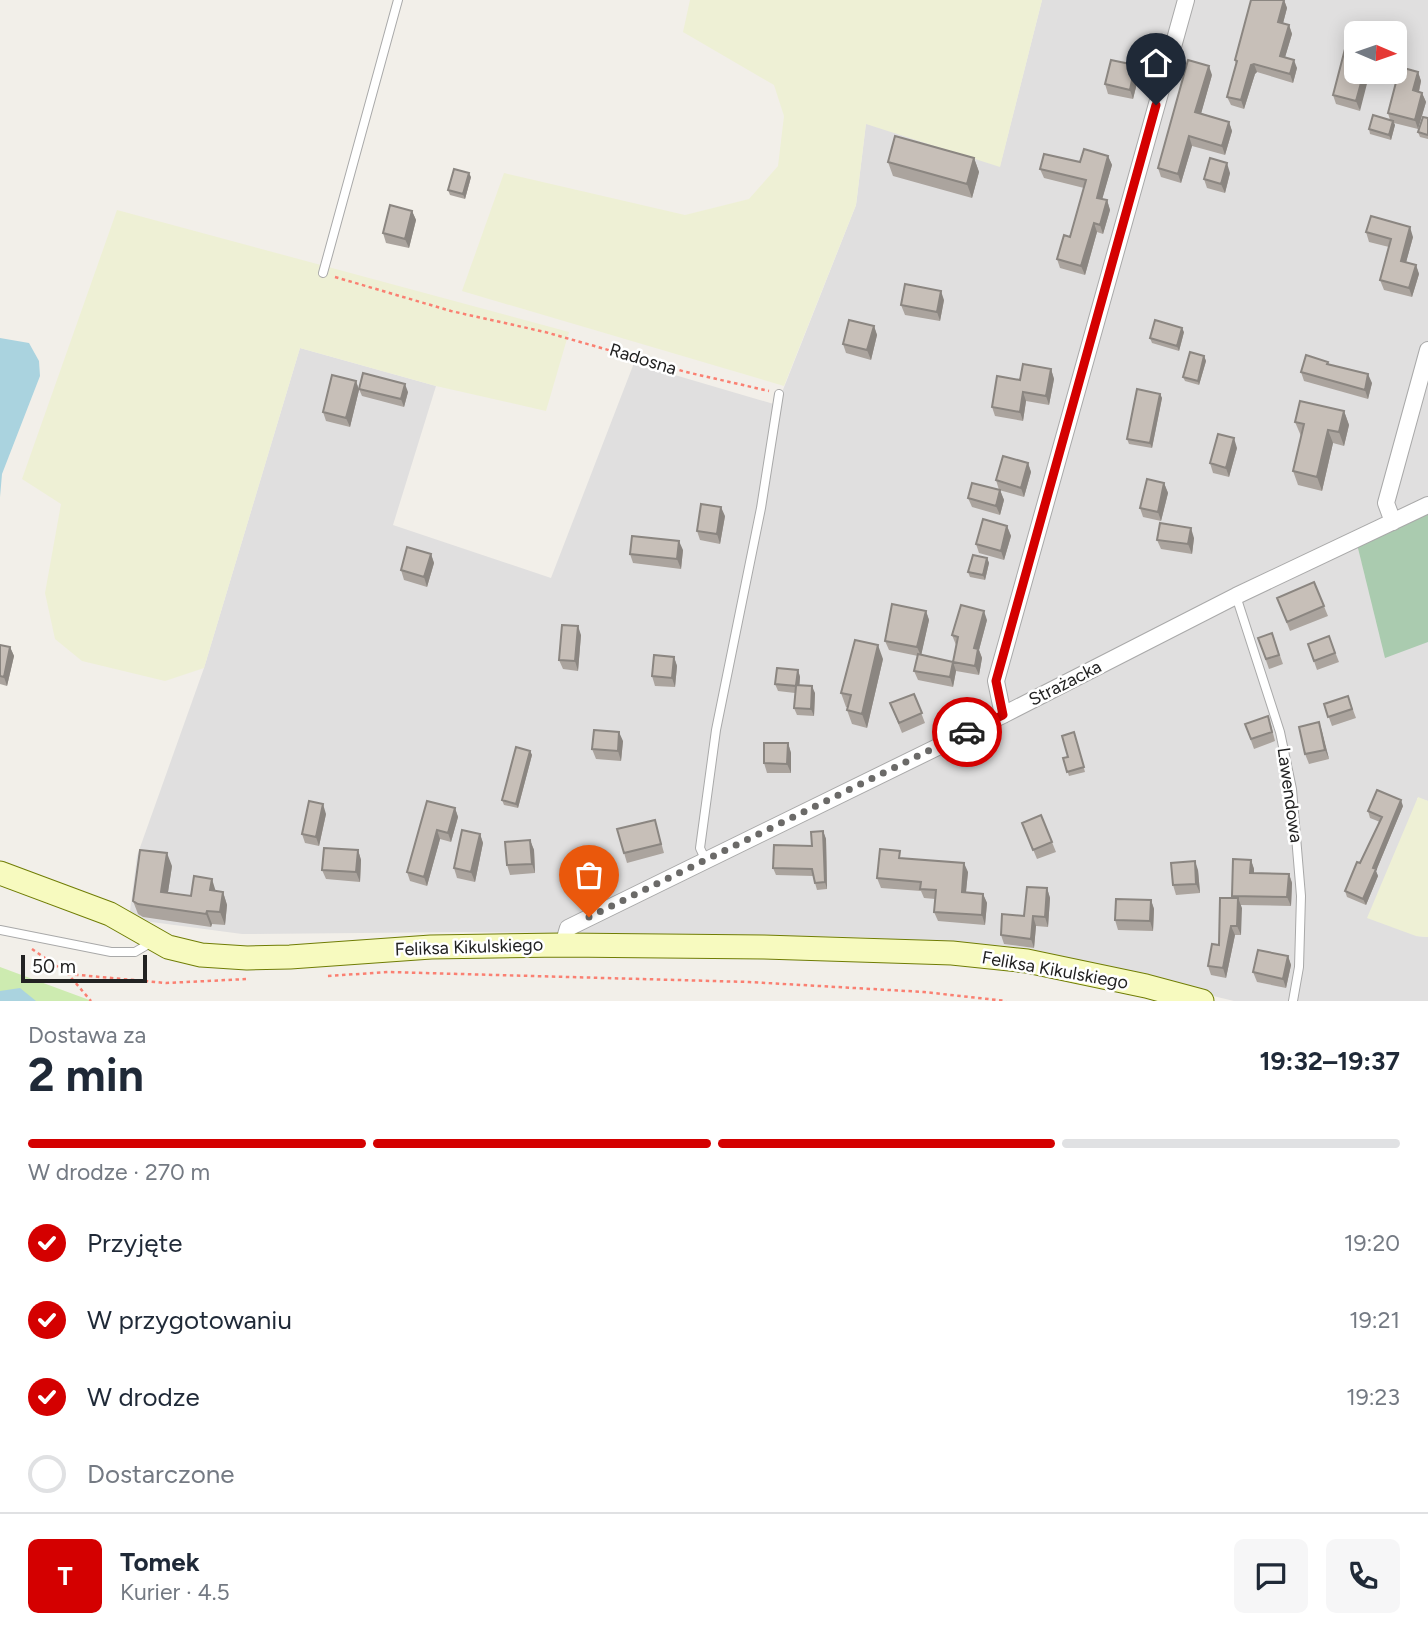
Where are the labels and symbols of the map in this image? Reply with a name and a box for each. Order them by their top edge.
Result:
north arrow [1344,21,1407,84]
pin [1126,33,1186,105]
street label: Radosna [607,338,679,380]
street label: Strażacka [1025,655,1105,711]
courier [932,697,1002,767]
street label: Lawendowa [1272,746,1308,844]
pin [559,845,619,917]
street label: Feliksa Kikulskiego [394,933,544,961]
street label: Feliksa Kikulskiego [980,946,1130,994]
scale bar [21,952,147,984]

